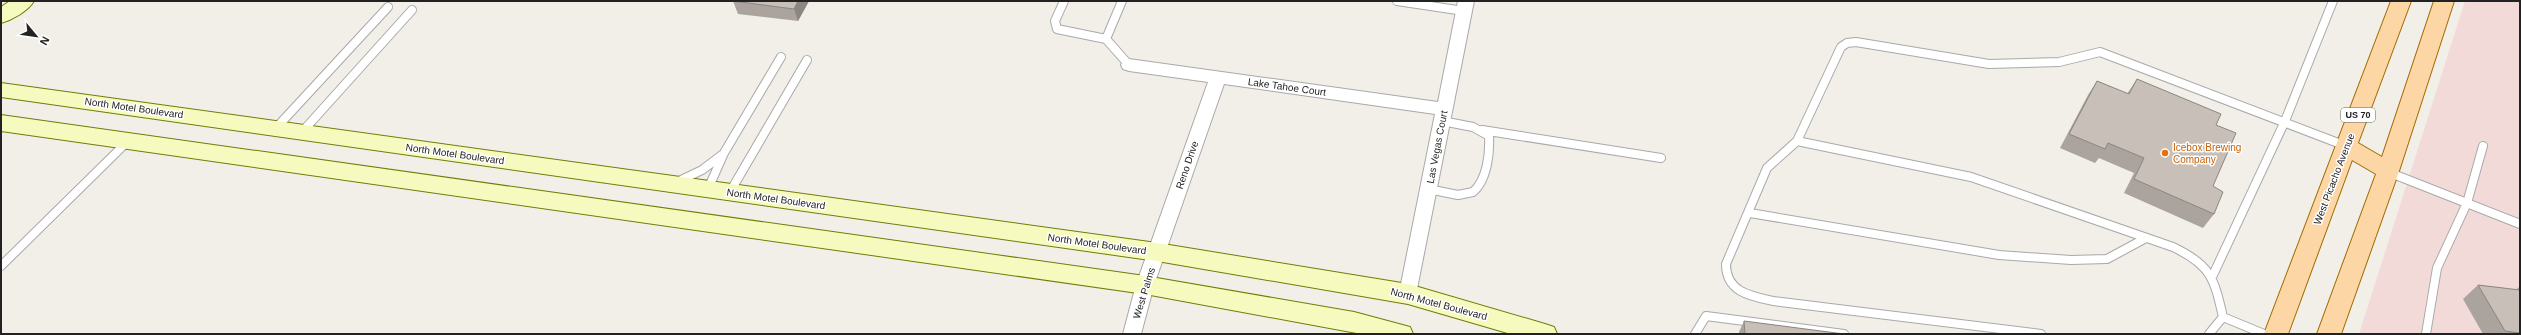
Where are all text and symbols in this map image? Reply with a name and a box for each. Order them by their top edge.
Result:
north arrow [16,16,56,56]
text: N [38,34,52,47]
street label: Lake Tahoe Court [1247,76,1327,98]
street label: North Motel Boulevard [84,96,184,120]
road number: US 70 [2341,108,2375,122]
street label: Las Vegas Court [1425,109,1449,184]
street label: West Picacho Avenue [2311,131,2357,226]
street label: Reno Drive [1174,139,1200,190]
street label: North Motel Boulevard [405,142,505,166]
place label: Icebox Brewing Company [2173,142,2241,165]
marker: Icebox Brewing Company [2160,148,2170,158]
street label: North Motel Boulevard [726,187,826,211]
street label: North Motel Boulevard [1047,232,1147,256]
street label: West Palms [1131,266,1157,320]
street label: North Motel Boulevard [1390,286,1488,322]

